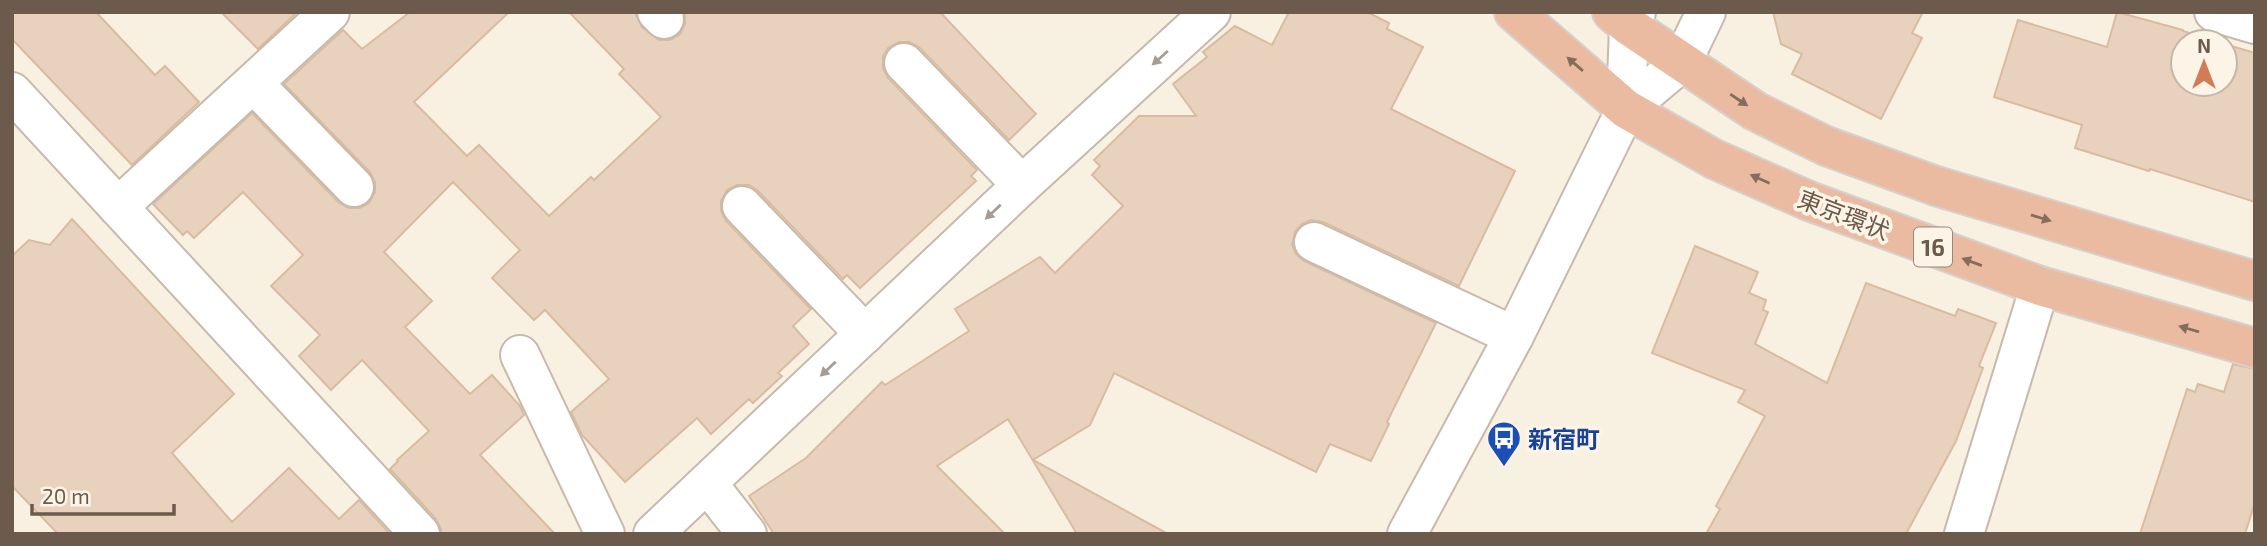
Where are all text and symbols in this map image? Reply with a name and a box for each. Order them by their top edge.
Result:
north arrow [2169,28,2239,98]
text: N [2197,34,2211,57]
one-way arrow [1152,50,1169,66]
one-way arrow [1566,57,1583,72]
one-way arrow [1729,93,1748,106]
one-way arrow [1750,173,1770,185]
street label: 東京環状 [1794,183,1894,245]
one-way arrow [985,204,1002,220]
one-way arrow [2030,214,2051,224]
road number: 16 [1914,228,1952,266]
one-way arrow [1962,256,1983,267]
one-way arrow [2178,324,2199,334]
one-way arrow [820,360,837,376]
bus stop icon: 新宿町 [1485,419,1523,468]
place label: 新宿町 [1528,424,1600,453]
scale bar [32,472,173,516]
text: 20 m [42,483,90,508]

